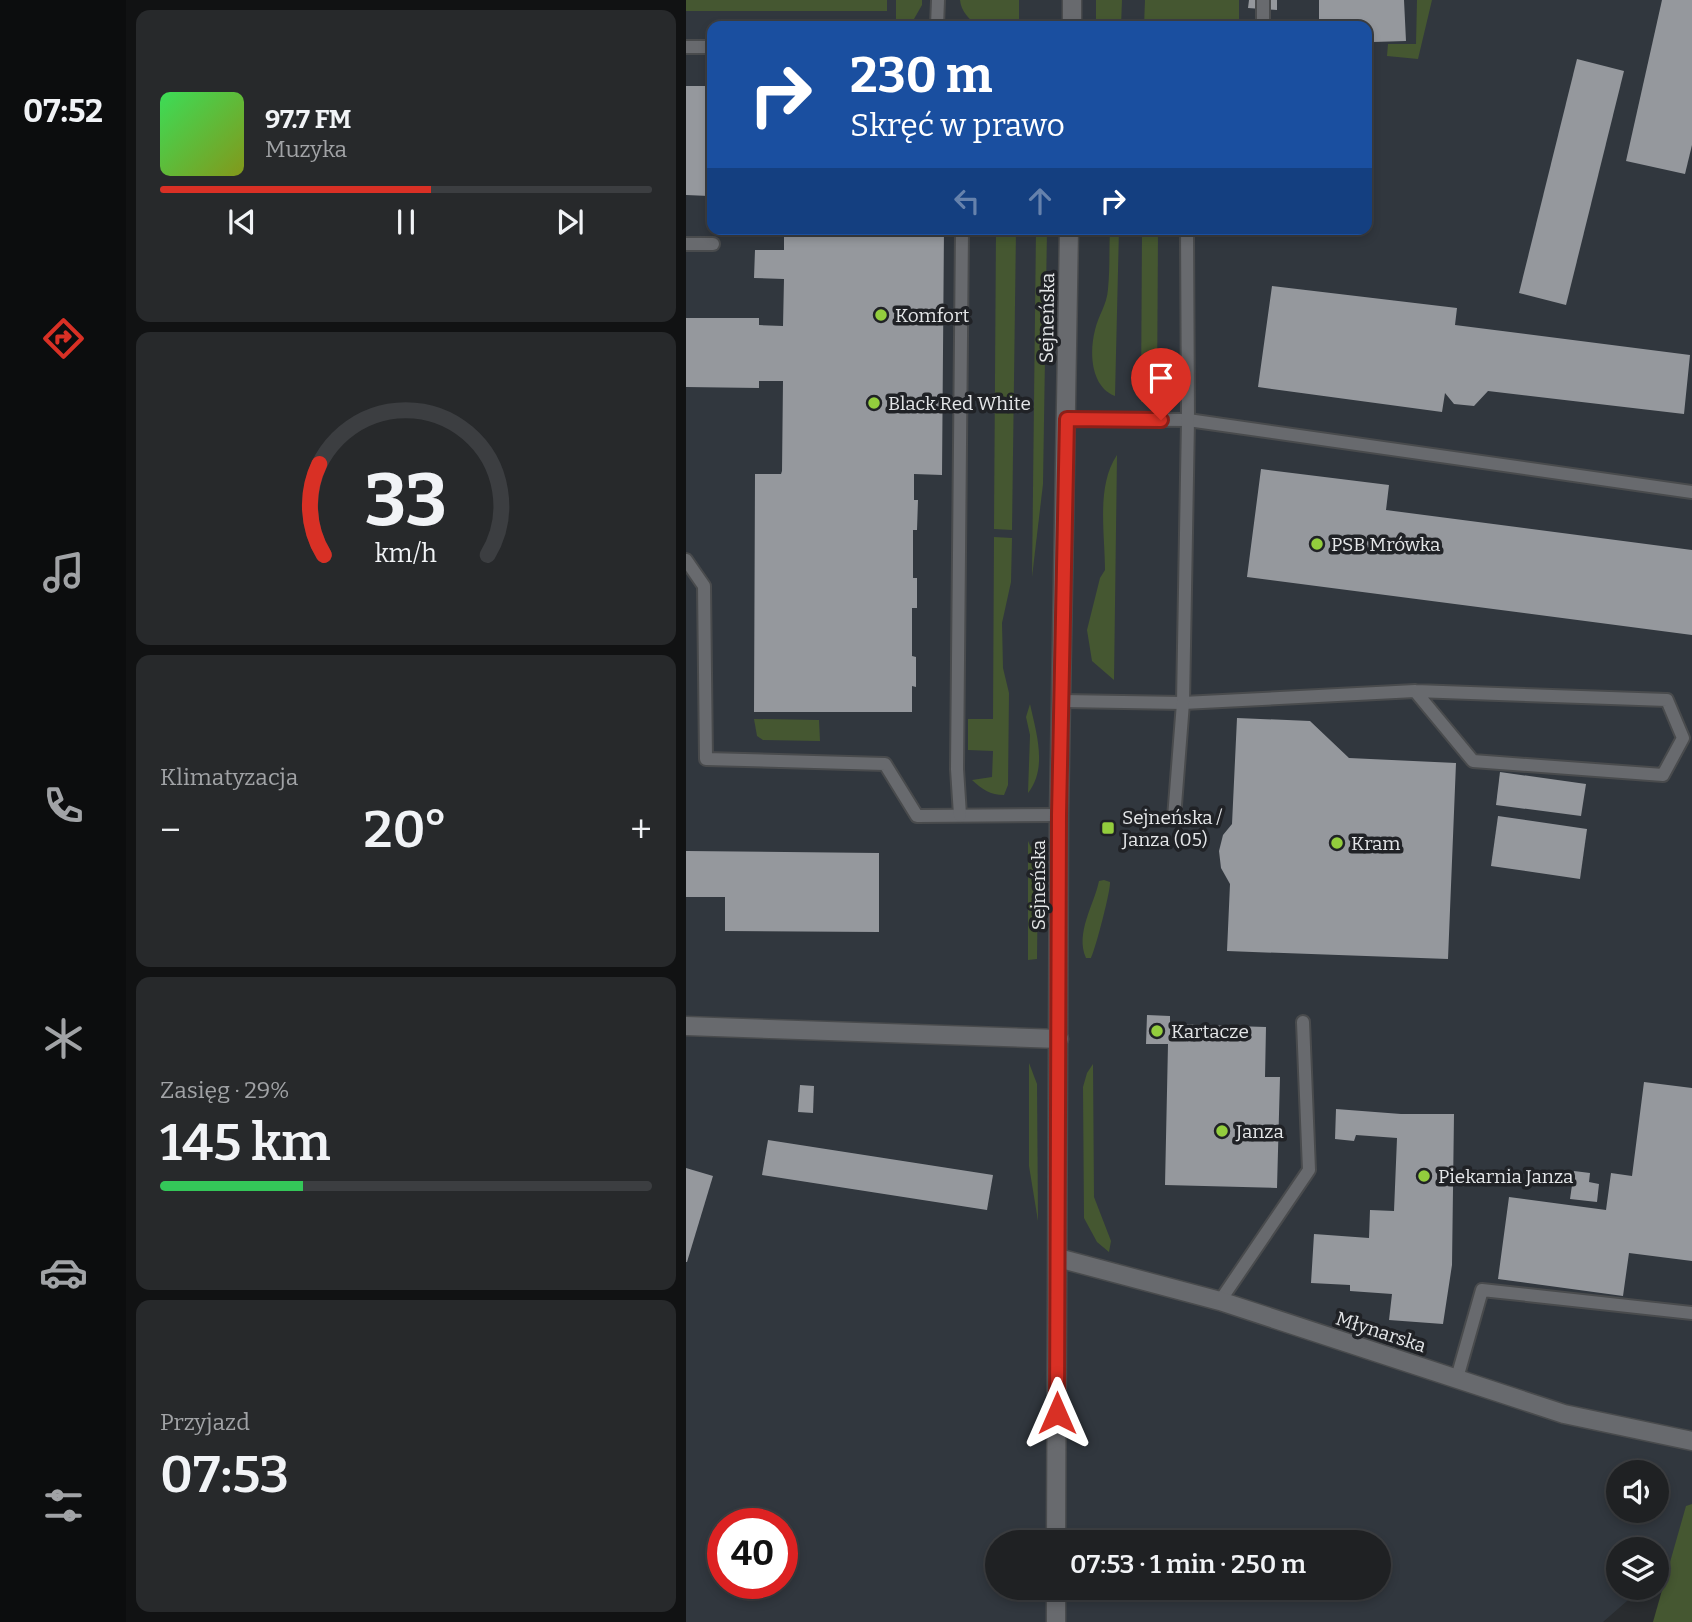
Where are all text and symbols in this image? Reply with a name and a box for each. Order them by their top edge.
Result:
text: 230 m [850,46,993,105]
icon: right [735,49,826,140]
text: 07:52 [23,92,103,130]
text: 97.7 FM [265,104,352,135]
text: Skręć w prawo [850,106,1065,144]
text: Muzyka [265,135,347,163]
icon: left [948,182,986,220]
icon: ahead [1021,182,1059,220]
icon: right [1094,182,1132,220]
icon: previous [223,203,261,241]
icon: pause [387,203,425,241]
icon: next [551,203,589,241]
street label: Sejneńska [1035,272,1059,363]
place label: Komfort [895,304,969,327]
marker: Komfort [873,307,889,323]
icon: directions [39,314,88,363]
pin [1131,348,1191,420]
icon: arrive [1142,359,1180,397]
place label: Black Red White [888,392,1031,415]
marker: Black Red White [866,395,882,411]
text: 33 [365,457,447,544]
place label: PSB Mrówka [1331,533,1441,556]
marker: PSB Mrówka [1309,536,1325,552]
text: km/h [375,538,437,568]
icon: music [39,548,88,597]
text: Klimatyzacja [160,763,298,791]
icon: phone [39,781,88,830]
text: 20° [363,798,448,861]
place label: Sejneńska / Janza (05) [1121,806,1222,851]
text: − [160,807,181,853]
text: + [630,807,652,853]
marker: Sejneńska / Janza (05) [1100,820,1116,836]
place label: Kram [1351,832,1400,855]
marker: Kram [1329,835,1345,851]
street label: Sejneńska [1027,839,1050,930]
icon: climate [39,1014,88,1063]
place label: Kartacze [1171,1020,1249,1043]
marker: Kartacze [1149,1023,1165,1039]
text: Zasięg · 29% [160,1076,290,1104]
text: 145 km [160,1111,331,1174]
place label: Janza [1235,1120,1284,1143]
marker: Janza [1214,1123,1230,1139]
place label: Piekarnia Janza [1438,1165,1574,1188]
marker: Piekarnia Janza [1416,1168,1432,1184]
icon: car [39,1248,88,1297]
street label: Młynarska [1333,1307,1430,1358]
position arrow [1020,1376,1094,1450]
text: Przyjazd [160,1408,250,1436]
text: 07:53 [160,1443,289,1506]
map controls [1606,1460,1669,1600]
button: sound [1606,1460,1669,1523]
icon: filters [39,1481,88,1530]
speed limit sign: 40 [707,1508,798,1599]
button: layers [1606,1537,1669,1600]
text: 07:53 · 1 min · 250 m [1070,1549,1306,1580]

